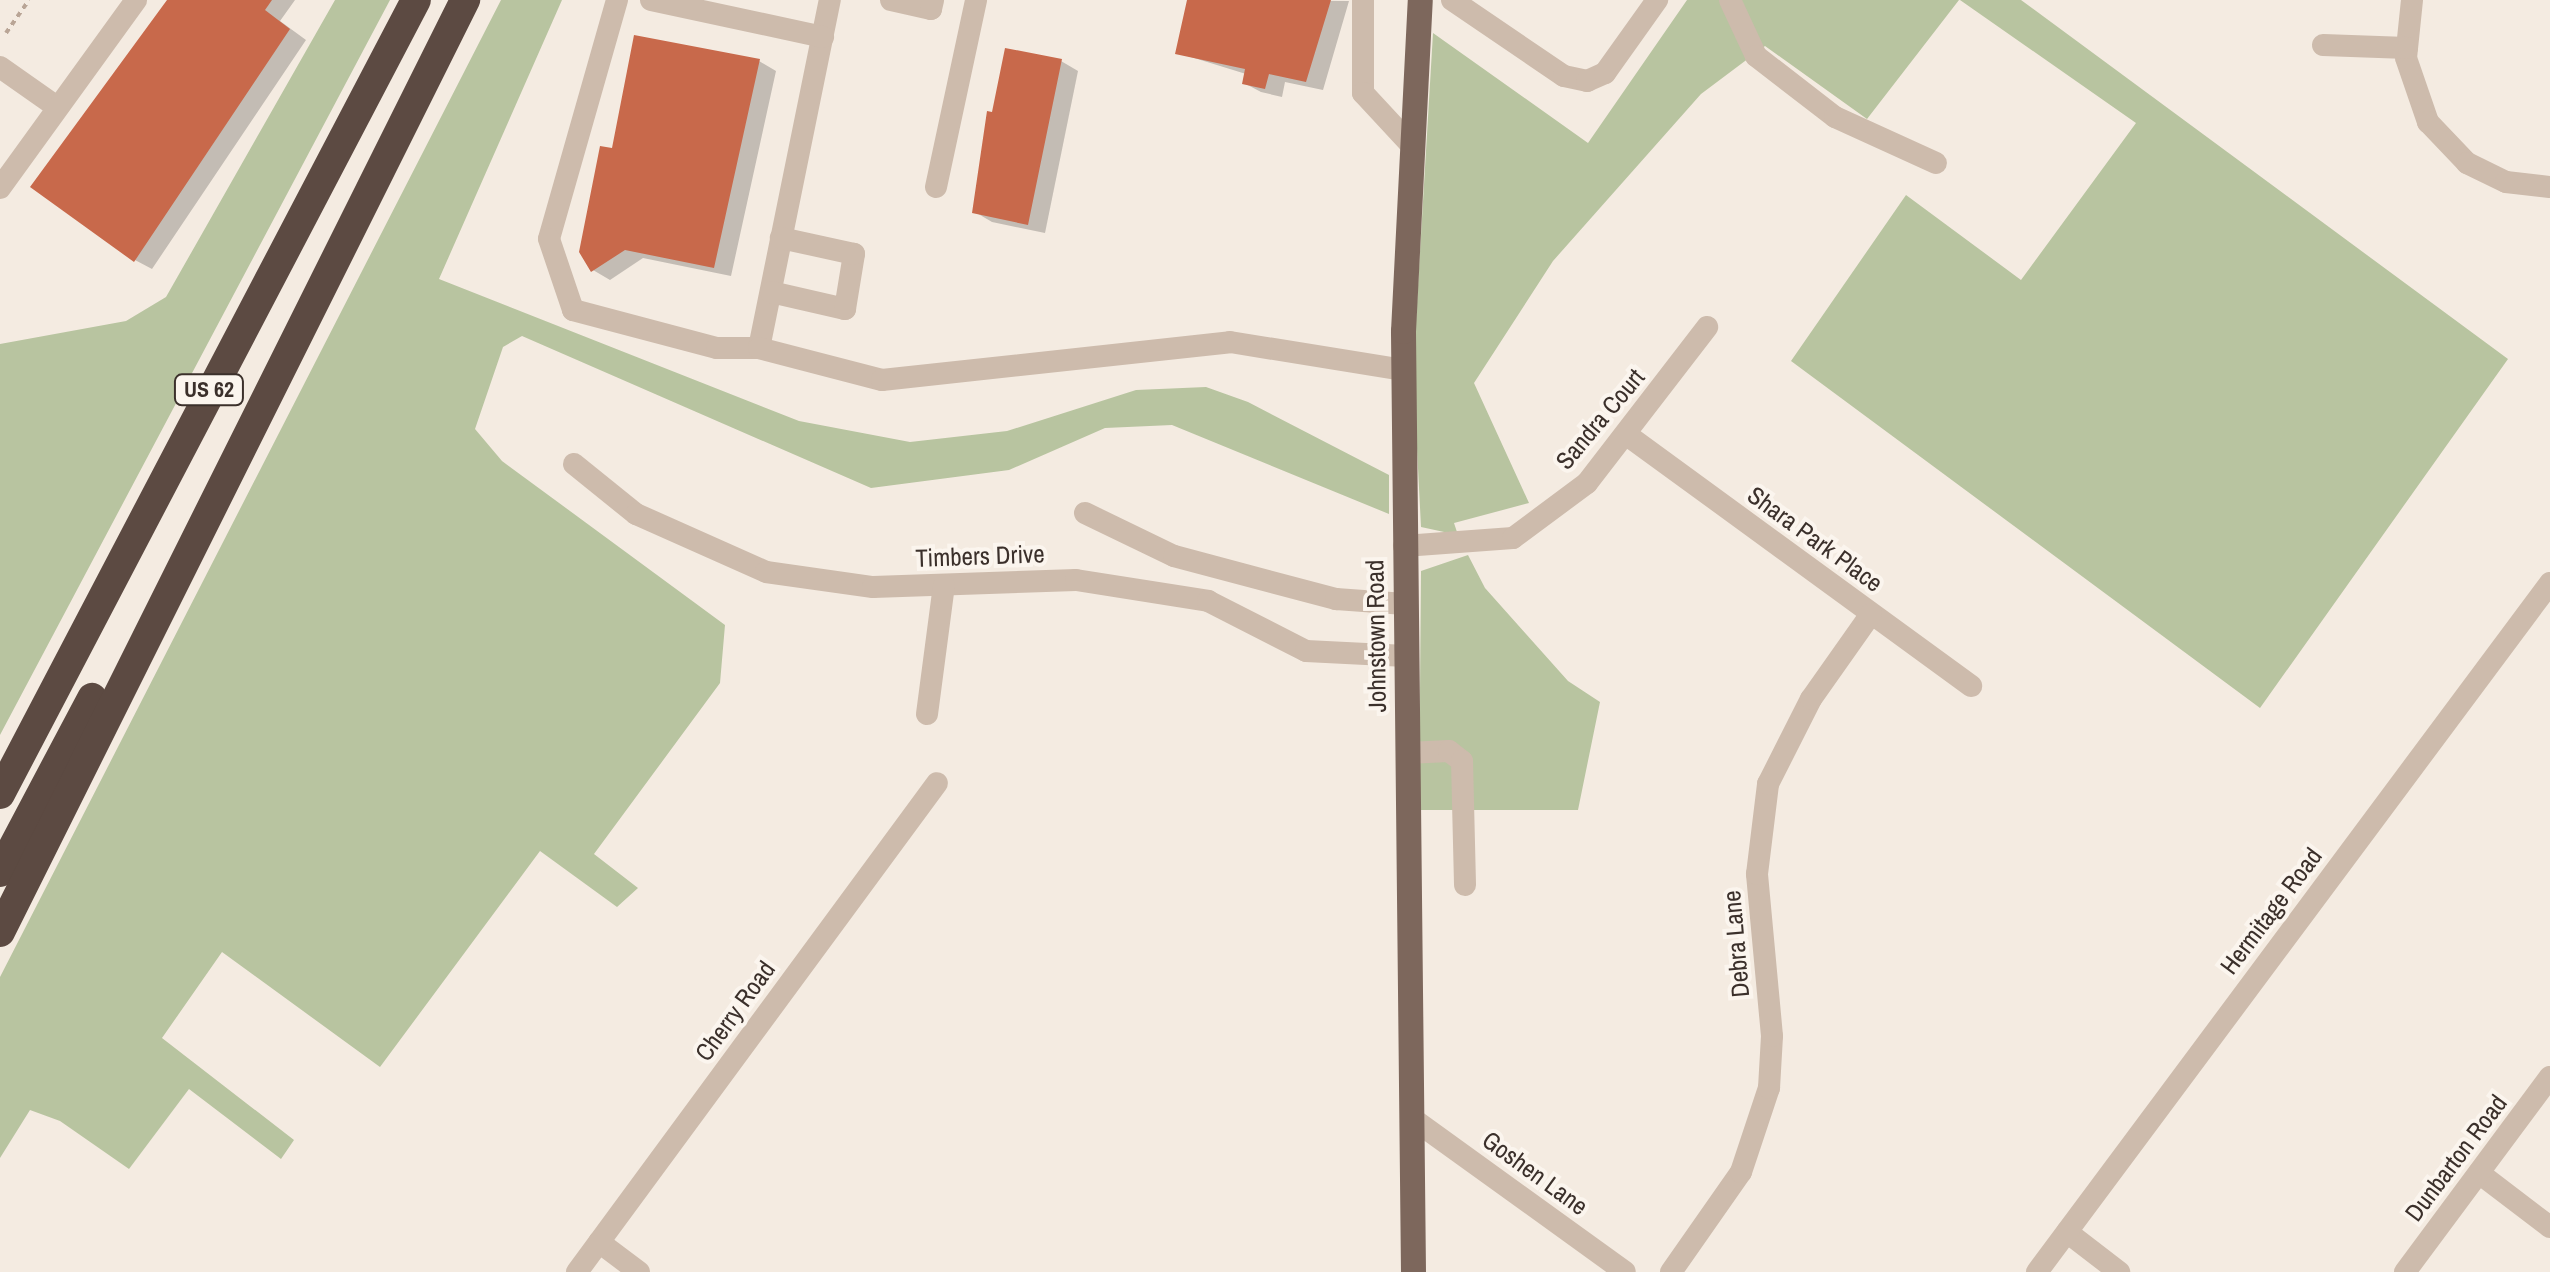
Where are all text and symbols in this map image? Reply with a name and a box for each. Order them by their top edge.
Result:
street label: Sandra Court [1549,363,1651,475]
road number: US 62 [172,373,246,407]
street label: Shara Park Place [1742,480,1888,598]
street label: Timbers Drive [915,539,1045,573]
street label: Johnstown Road [1360,559,1392,713]
street label: Hermitage Road [2214,842,2328,980]
street label: Debra Lane [1716,889,1756,999]
street label: Cherry Road [689,955,781,1067]
street label: Dunbarton Road [2399,1089,2513,1227]
street label: Goshen Lane [1476,1125,1594,1221]

